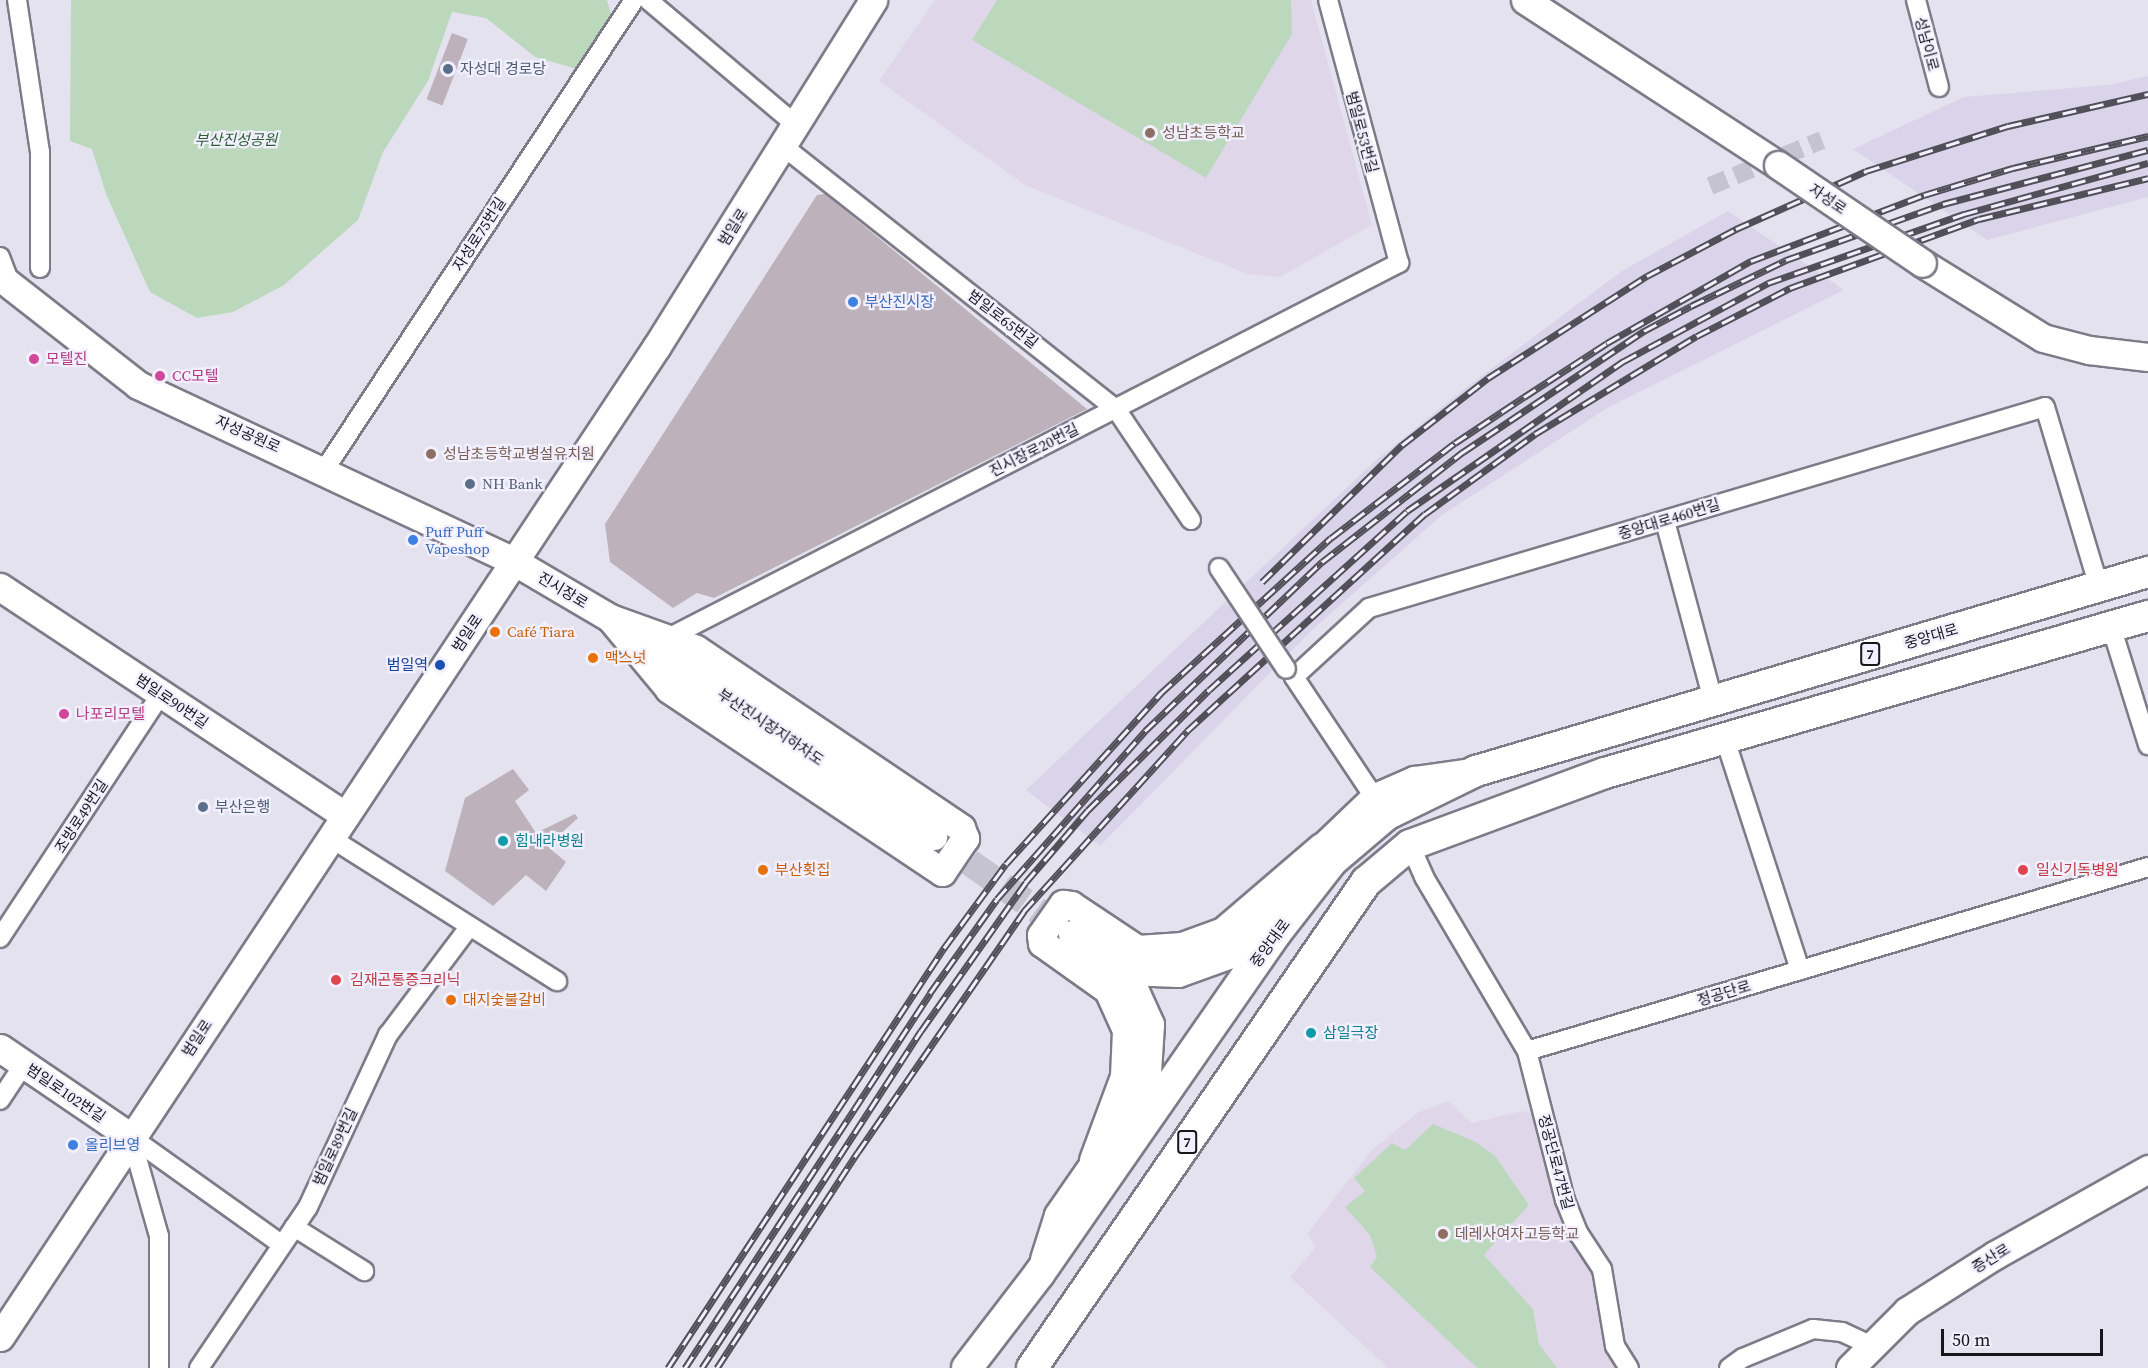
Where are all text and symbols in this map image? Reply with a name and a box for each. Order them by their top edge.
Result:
street label: 성남이로 [1911,15,1943,73]
place label: 자성대 경로당 [460,60,546,78]
marker: 자성대 경로당 [441,62,455,76]
street label: 범일로53번길 [1342,89,1382,175]
place label: 성남초등학교 [1162,124,1245,142]
marker: 성남초등학교 [1143,126,1157,140]
park label: 부산진성공원 [195,131,277,149]
street label: 자성로 [1806,180,1850,218]
street label: 자성로75번길 [449,194,509,274]
street label: 범일로 [714,205,752,249]
street label: 범일로65번길 [964,286,1042,352]
place label: 부산진시장 [865,293,934,311]
marker: 부산진시장 [846,295,860,309]
place label: 모텔진 [46,350,87,368]
marker: 모텔진 [27,352,41,366]
place label: CC모텔 [172,367,219,385]
marker: CC모텔 [153,369,167,383]
street label: 자성공원로 [213,412,283,456]
street label: 진시장로20번길 [986,420,1082,480]
place label: 성남초등학교병설유치원 [443,445,595,463]
marker: 성남초등학교병설유치원 [424,447,438,461]
place label: NH Bank [482,475,542,493]
marker: NH Bank [463,477,477,491]
street label: 중앙대로460번길 [1616,495,1722,543]
place label: Puff Puff Vapeshop [425,522,490,557]
marker: Puff Puff Vapeshop [406,533,420,547]
street label: 진시장로 [535,568,591,612]
street label: 범일로 [448,611,486,655]
street label: 중앙대로 [1902,620,1960,652]
place label: Café Tiara [507,623,575,641]
marker: Café Tiara [488,625,502,639]
road number: 7 [1860,643,1880,665]
place label: 맥스넛 [605,649,646,667]
marker: 맥스넛 [586,651,600,665]
place label: 범일역 [387,656,428,674]
marker: 범일역 [433,658,447,672]
street label: 범일로90번길 [132,670,212,732]
street label: 부산진시장지하차도 [714,685,828,769]
place label: 나포리모텔 [76,705,145,723]
marker: 나포리모텔 [57,707,71,721]
street label: 조방로49번길 [51,776,111,856]
place label: 부산은행 [215,798,270,816]
marker: 부산은행 [196,800,210,814]
place label: 힘내라병원 [515,832,584,850]
marker: 힘내라병원 [496,834,510,848]
place label: 부산횟집 [775,861,830,879]
marker: 일신기독병원 [2014,861,2032,879]
place label: 일신기독병원 [2036,861,2119,879]
marker: 부산횟집 [756,863,770,877]
street label: 중앙대로 [1246,915,1294,971]
marker: 김재곤통증크리닉 [327,971,345,989]
place label: 김재곤통증크리닉 [350,971,460,989]
street label: 정공단로 [1695,976,1753,1010]
place label: 대지숯불갈비 [463,991,546,1009]
marker: 대지숯불갈비 [444,993,458,1007]
street label: 범일로 [178,1016,216,1060]
place label: 삼일극장 [1323,1024,1378,1042]
marker: 삼일극장 [1304,1026,1318,1040]
street label: 범일로102번길 [23,1060,109,1126]
street label: 범일로89번길 [309,1105,361,1189]
street label: 정공단로47번길 [1535,1112,1577,1212]
road number: 7 [1176,1131,1198,1153]
place label: 올리브영 [85,1136,140,1154]
marker: 올리브영 [66,1138,80,1152]
place label: 데레사여자고등학교 [1455,1225,1579,1243]
marker: 데레사여자고등학교 [1436,1227,1450,1241]
street label: 증산로 [1969,1239,2013,1277]
scale bar [1944,1317,2106,1355]
text: 50 m [1952,1327,1990,1352]

